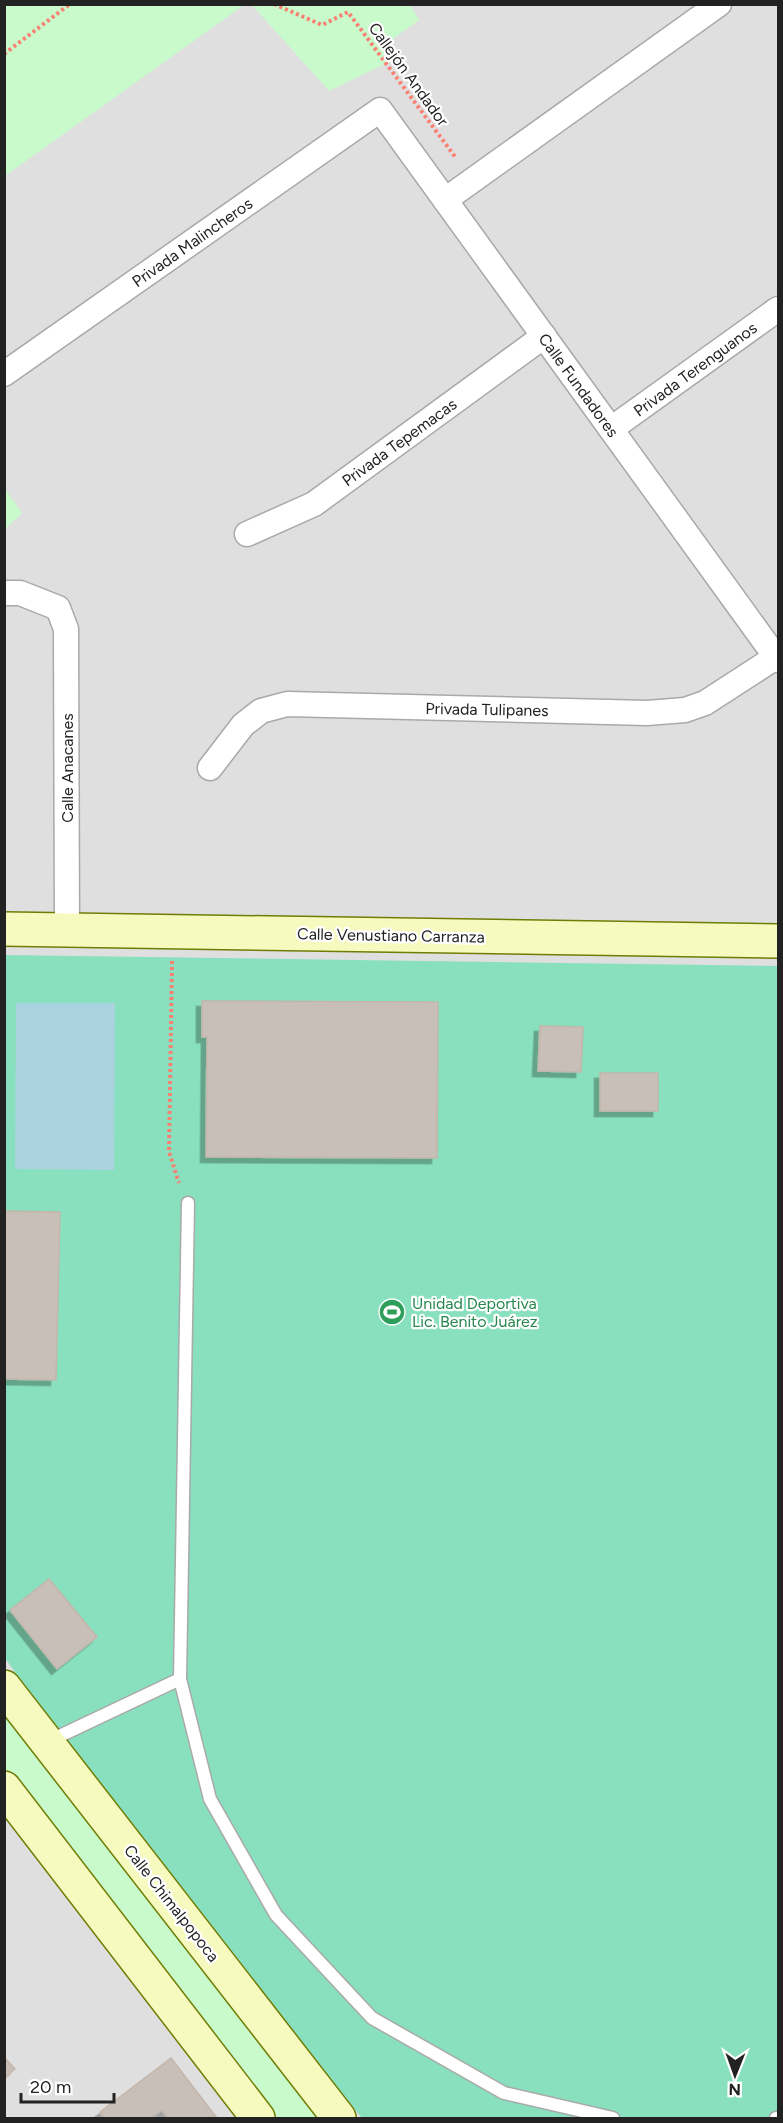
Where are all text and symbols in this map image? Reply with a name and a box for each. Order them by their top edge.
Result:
street label: Callejón Andador [365,19,453,130]
street label: Privada Malincheros [129,194,256,291]
street label: Privada Terenguanos [630,318,761,421]
street label: Calle Fundadores [535,330,623,441]
street label: Privada Tepemacas [338,394,460,490]
street label: Privada Tulipanes [425,699,549,720]
street label: Calle Anacanes [58,713,77,823]
street label: Calle Venustiano Carranza [297,924,485,947]
place label: Unidad Deportiva Lic. Benito Juárez [412,1294,538,1331]
sports icon: Unidad Deportiva Lic. Benito Juárez [377,1297,407,1327]
street label: Calle Chimalpopoca [120,1841,223,1966]
north arrow [705,2045,765,2105]
scale bar [21,2066,114,2104]
text: 20 m [30,2076,71,2098]
text: N [728,2080,741,2099]

